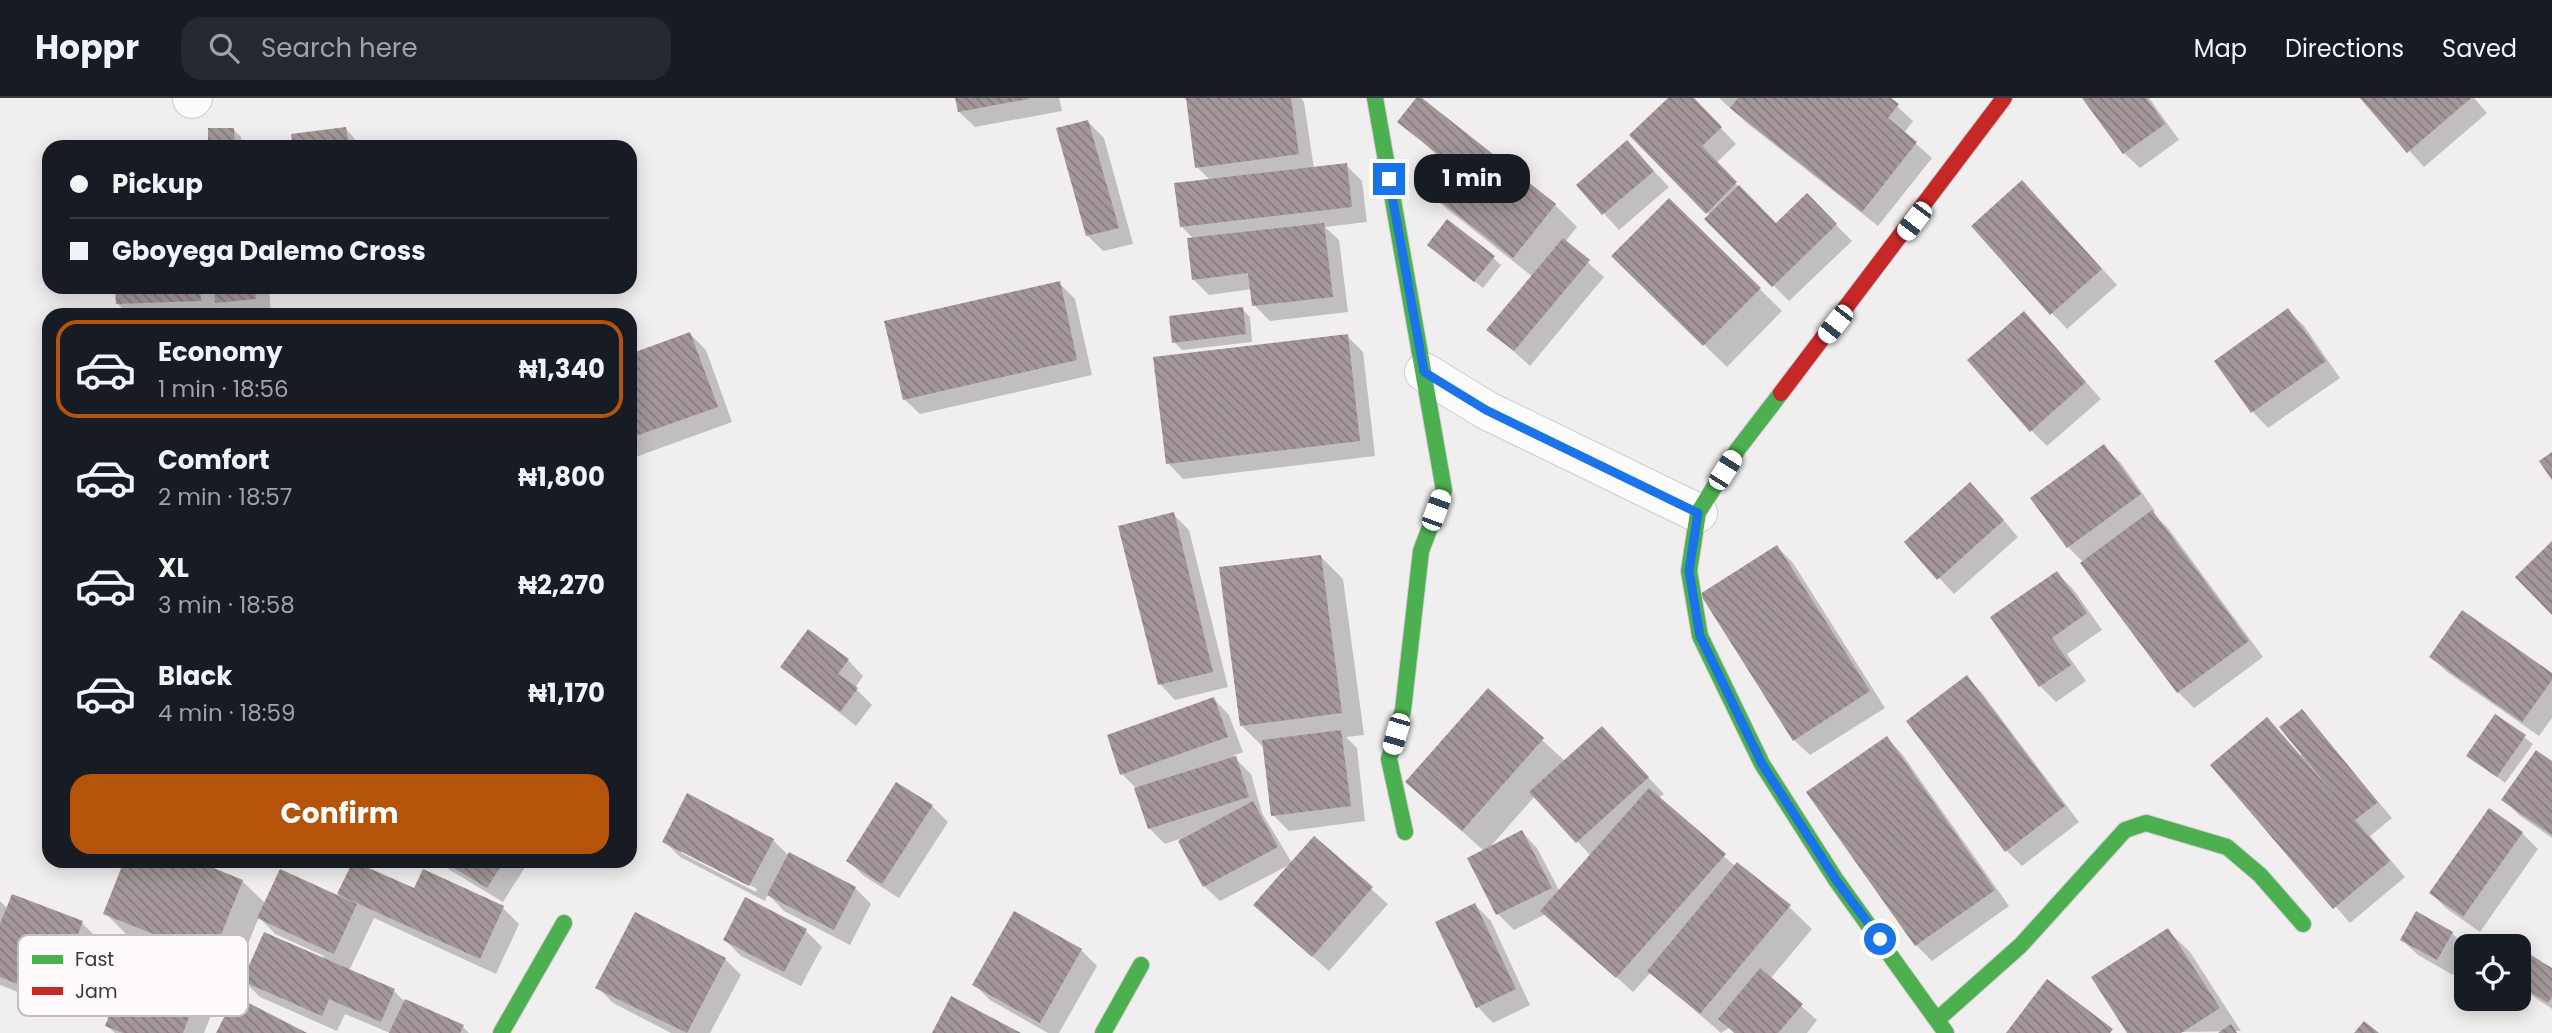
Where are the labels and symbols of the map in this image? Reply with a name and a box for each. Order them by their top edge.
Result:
callout: 1 min [1414,154,1529,204]
route end [1373,163,1405,195]
car [1893,198,1936,244]
car [1814,301,1857,347]
car [1705,447,1746,493]
car [1419,487,1454,533]
car [1381,711,1412,757]
route start [1864,923,1896,955]
legend [18,935,248,1016]
text: Fast [75,946,114,973]
text: Jam [75,978,117,1005]

